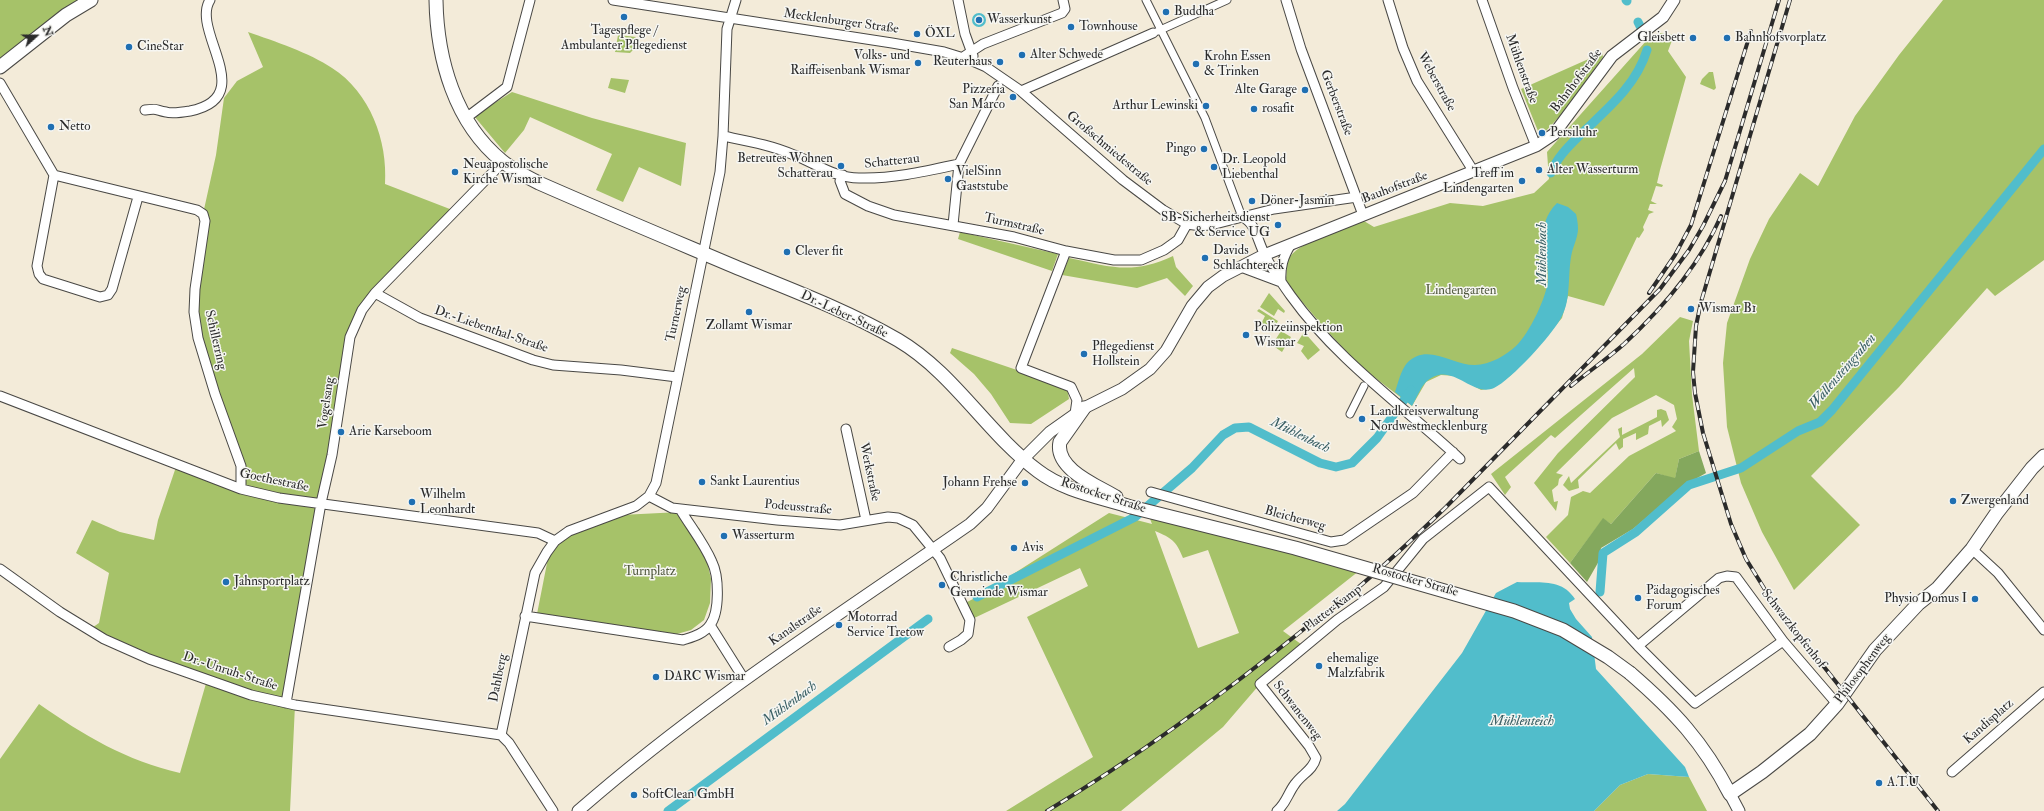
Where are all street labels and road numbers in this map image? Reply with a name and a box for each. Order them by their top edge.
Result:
street label: Mecklenburger Straße [782,6,900,38]
street label: Mühlenstraße [1501,32,1541,106]
street label: Bahnhofstraße [1548,46,1606,116]
street label: Weberstraße [1413,50,1459,114]
street label: Gerberstraße [1316,68,1356,138]
street label: Großschmiedestraße [1063,108,1155,190]
street label: Schatterau [864,151,920,173]
street label: Bauhofstraße [1360,168,1430,208]
street label: Turmstraße [982,211,1046,239]
street label: Turnerweg [663,285,691,343]
street label: Dr.-Leber-Straße [798,288,890,342]
street label: Dr.-Liebenthal-Straße [432,303,550,357]
street label: Schillerring [201,309,229,371]
street label: Vogelsang [316,376,338,430]
street label: Werkstraße [855,441,883,503]
street label: Goethestraße [238,466,310,496]
street label: Rostocker Straße [1058,475,1148,517]
street label: Podeusstraße [764,497,832,519]
street label: Bleicherweg [1263,503,1327,535]
street label: Rostocker Straße [1370,561,1460,601]
street label: Platter Kamp [1301,582,1365,636]
street label: Schwarzkopfenhof [1757,586,1829,672]
street label: Kanalstraße [766,602,826,650]
street label: Philosophenweg [1832,631,1894,707]
street label: Dr.-Unruh-Straße [181,649,279,695]
street label: Dahlberg [487,652,511,704]
street label: Schwanenweg [1269,678,1325,744]
street label: Kandisplatz [1961,696,2017,748]

